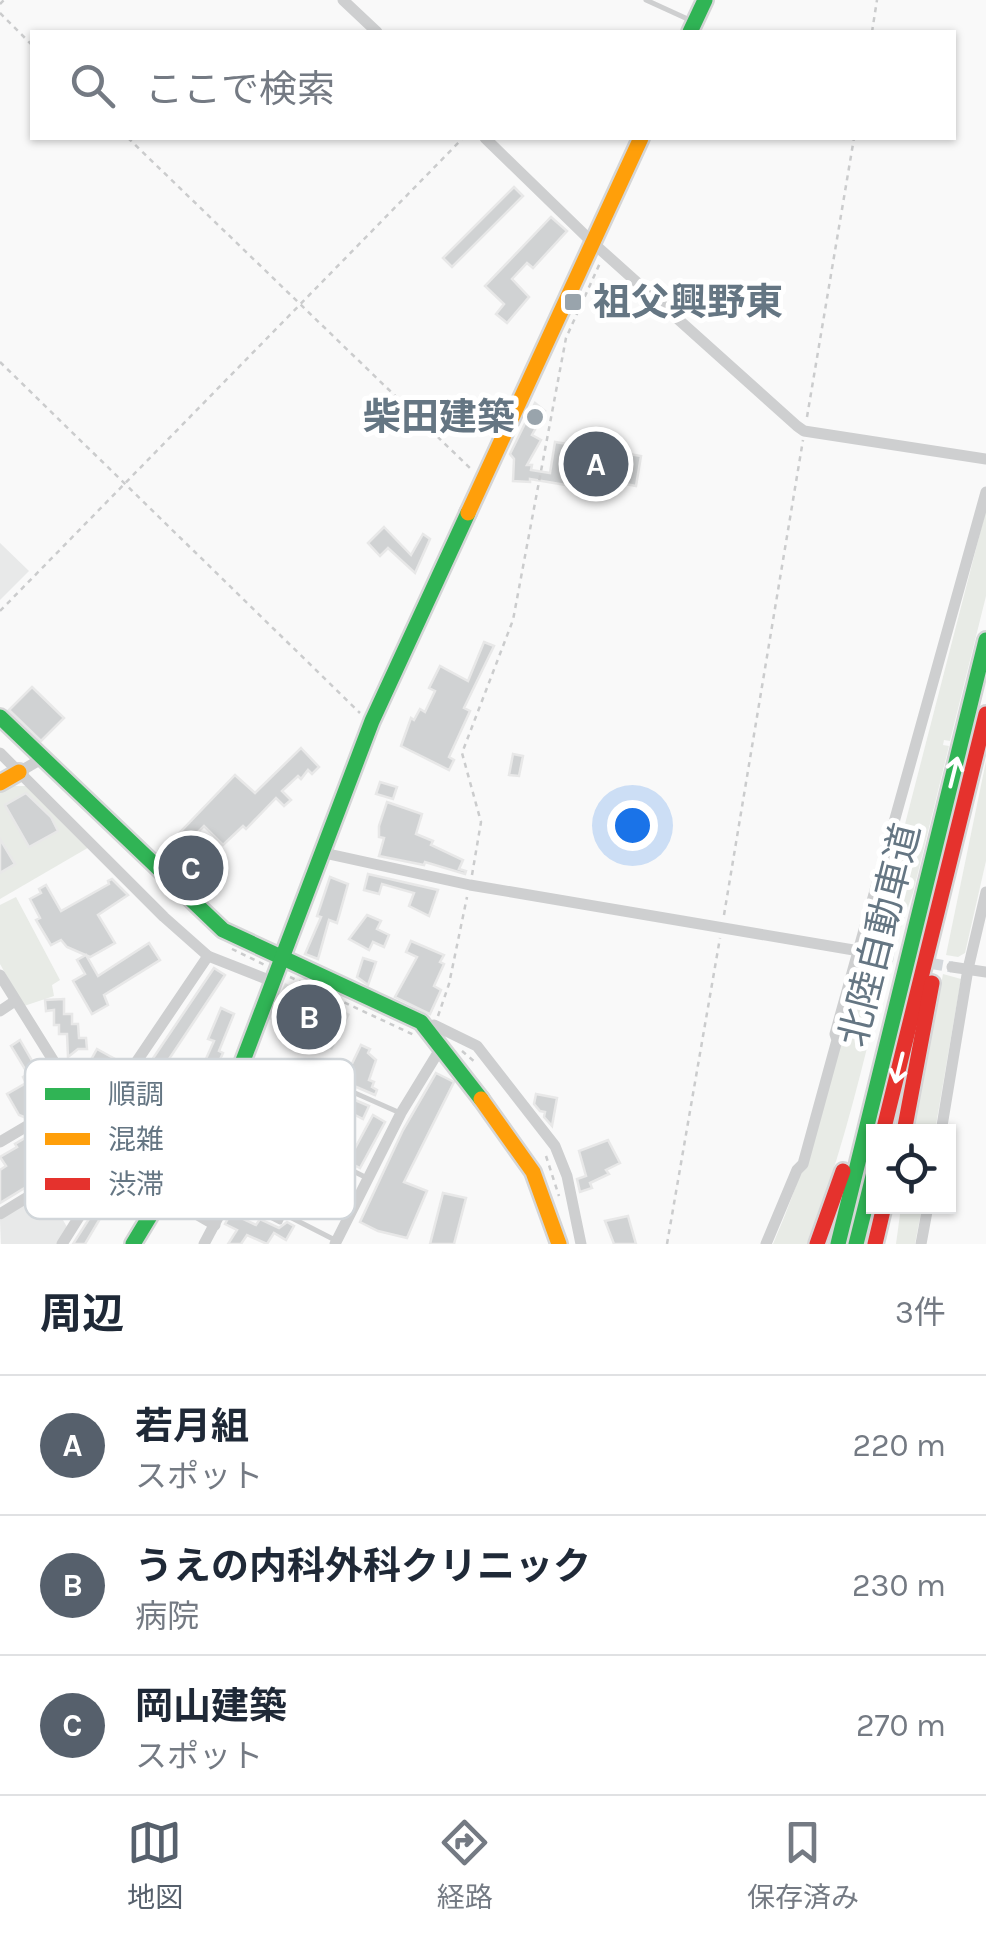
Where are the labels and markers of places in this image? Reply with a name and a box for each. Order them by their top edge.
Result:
place label: 祖父興野東 [593,280,783,325]
marker: 祖父興野東 [562,291,584,313]
place label: 柴田建築 [363,395,515,440]
marker: 柴田建築 [524,406,546,428]
pin: A [564,426,628,502]
pin: C [158,830,224,906]
pin: B [276,980,342,1054]

